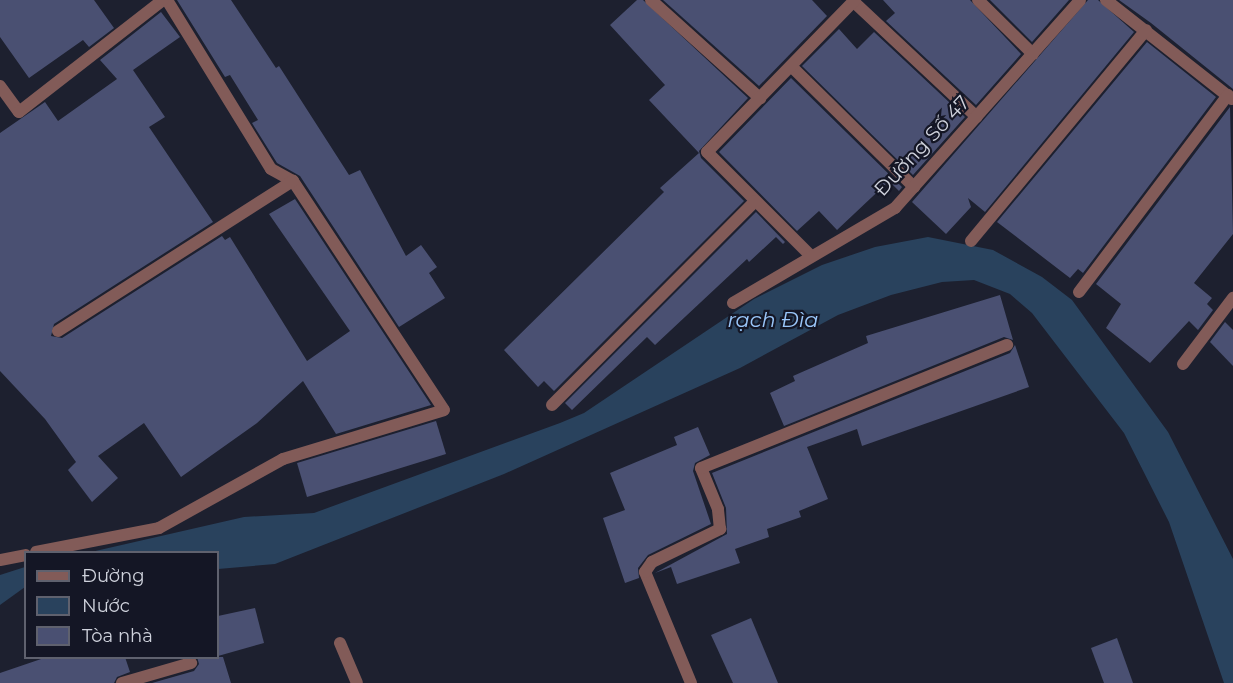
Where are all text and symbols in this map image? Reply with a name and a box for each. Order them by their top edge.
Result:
street label: Đường Số 47 [869,91,975,201]
water label: rạch Đìa [727,307,819,333]
legend [24,551,219,659]
text: Đường [82,565,145,587]
text: Nước [82,595,130,617]
text: Tòa nhà [82,625,153,647]

